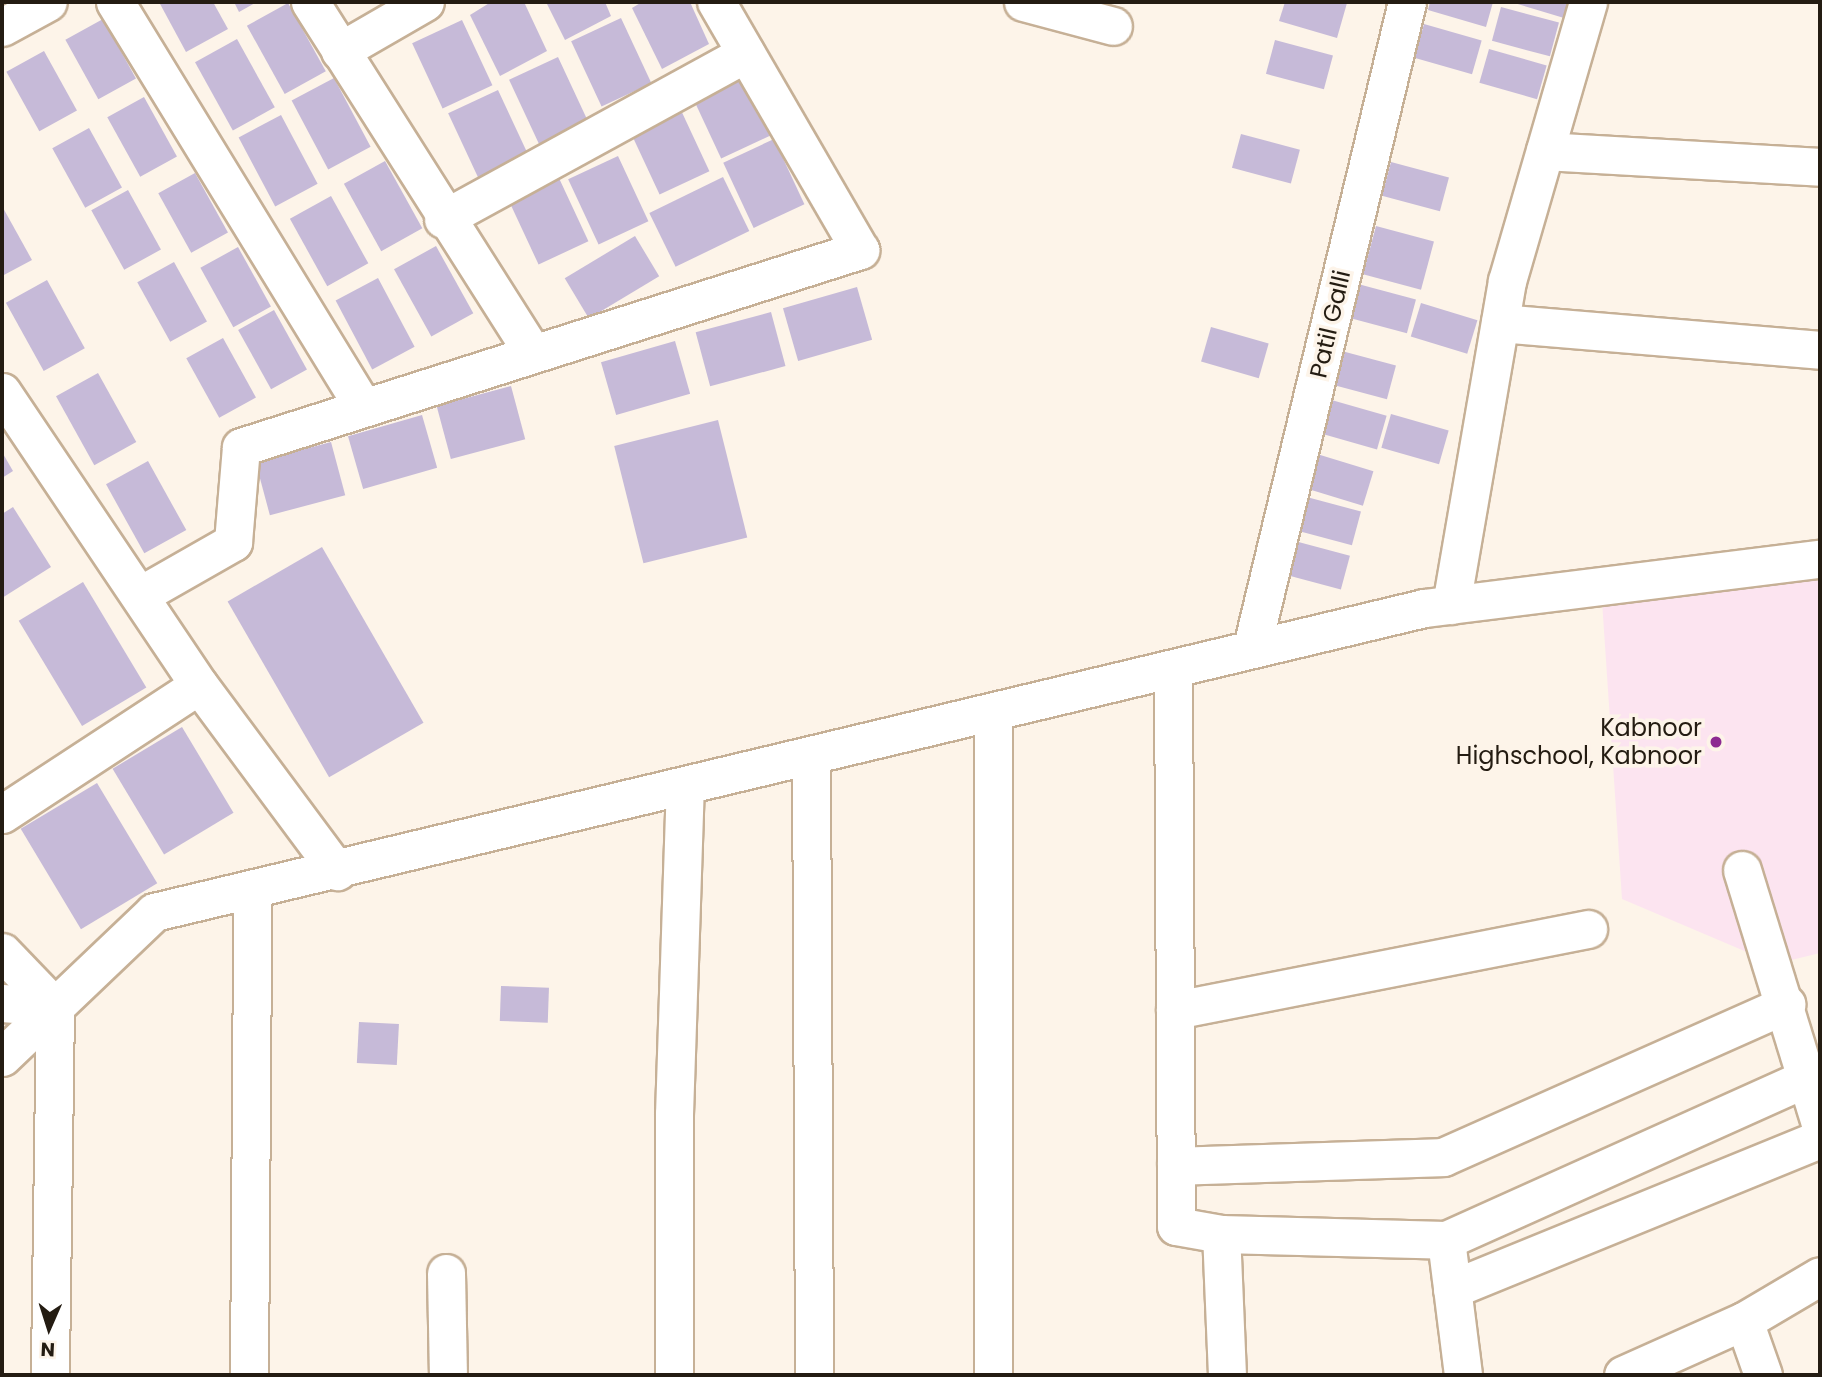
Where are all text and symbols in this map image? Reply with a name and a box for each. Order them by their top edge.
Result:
street label: Patil Galli [1304,267,1356,381]
place label: Kabnoor Highschool, Kabnoor [1456,714,1702,770]
marker: Kabnoor Highschool, Kabnoor [1708,734,1724,750]
north arrow [14,1293,84,1363]
text: N [40,1336,56,1363]

